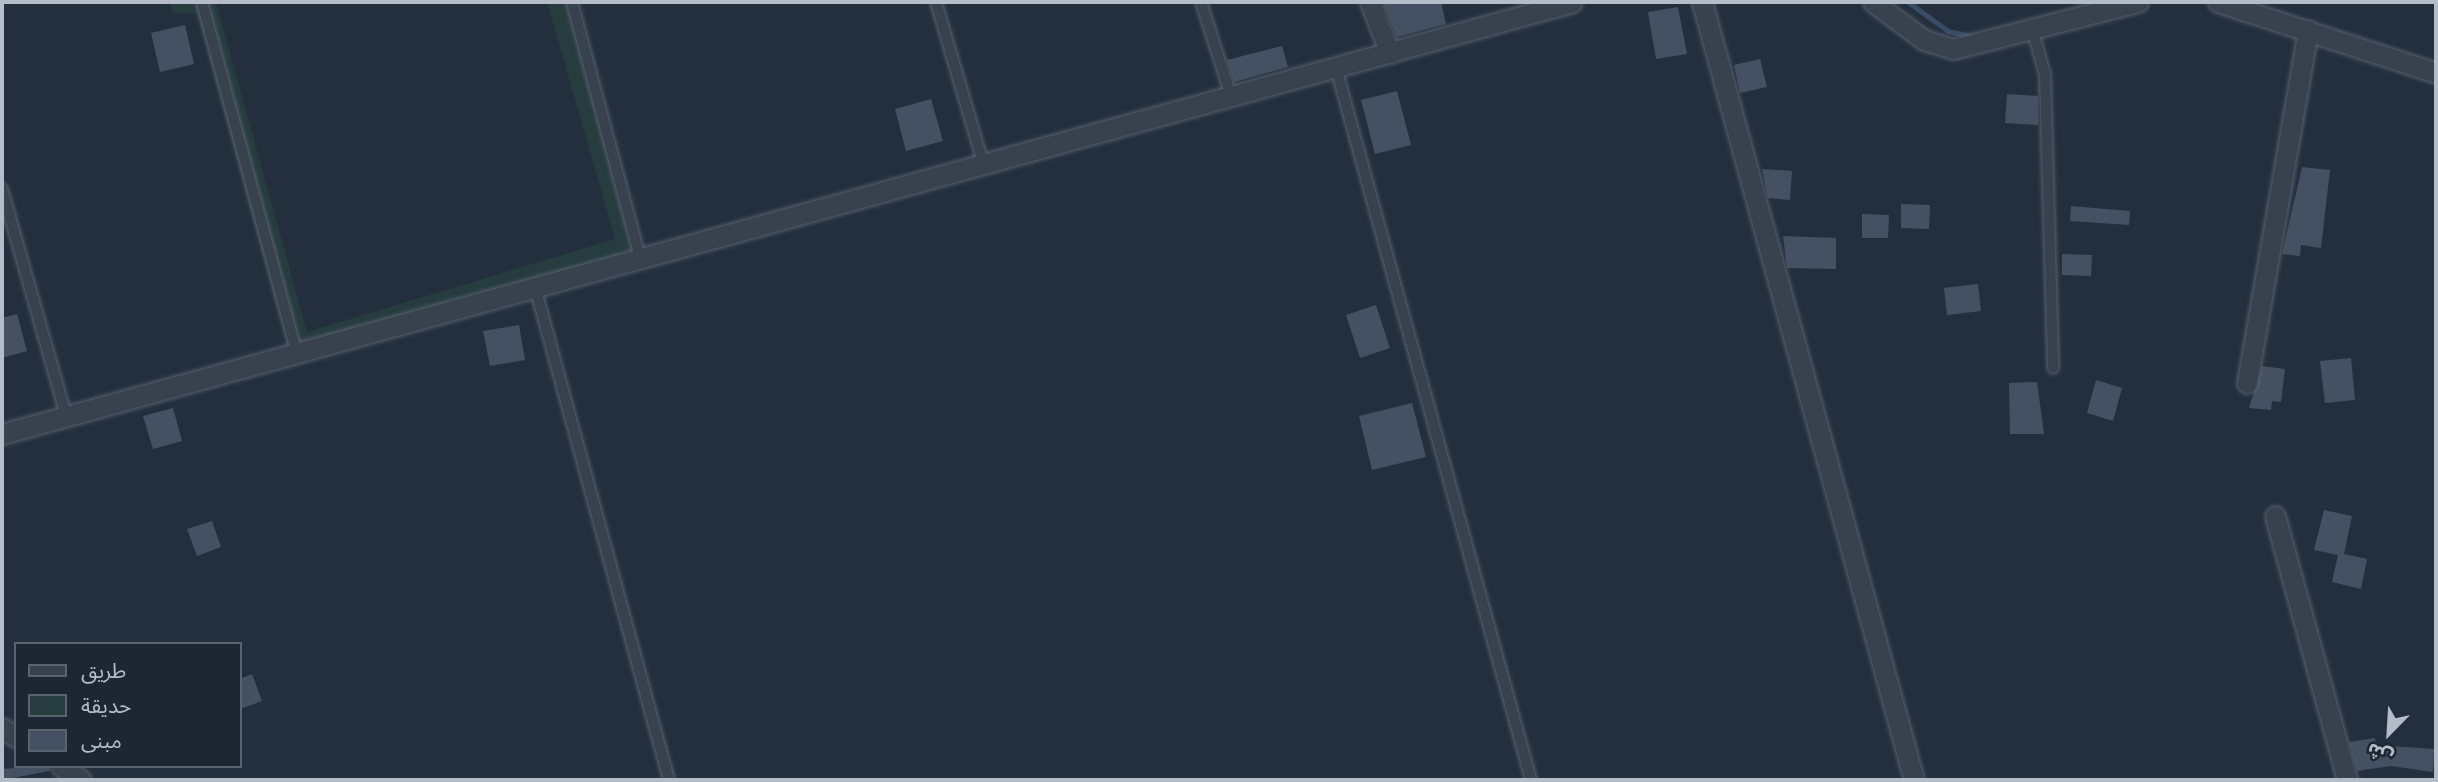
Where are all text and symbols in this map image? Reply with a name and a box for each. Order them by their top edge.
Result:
legend [14,642,242,768]
text: طريق [81,661,126,682]
text: حديقة [81,696,131,717]
north arrow [2354,698,2424,768]
text: مبنى [81,731,122,752]
text: ش [2365,739,2396,767]

